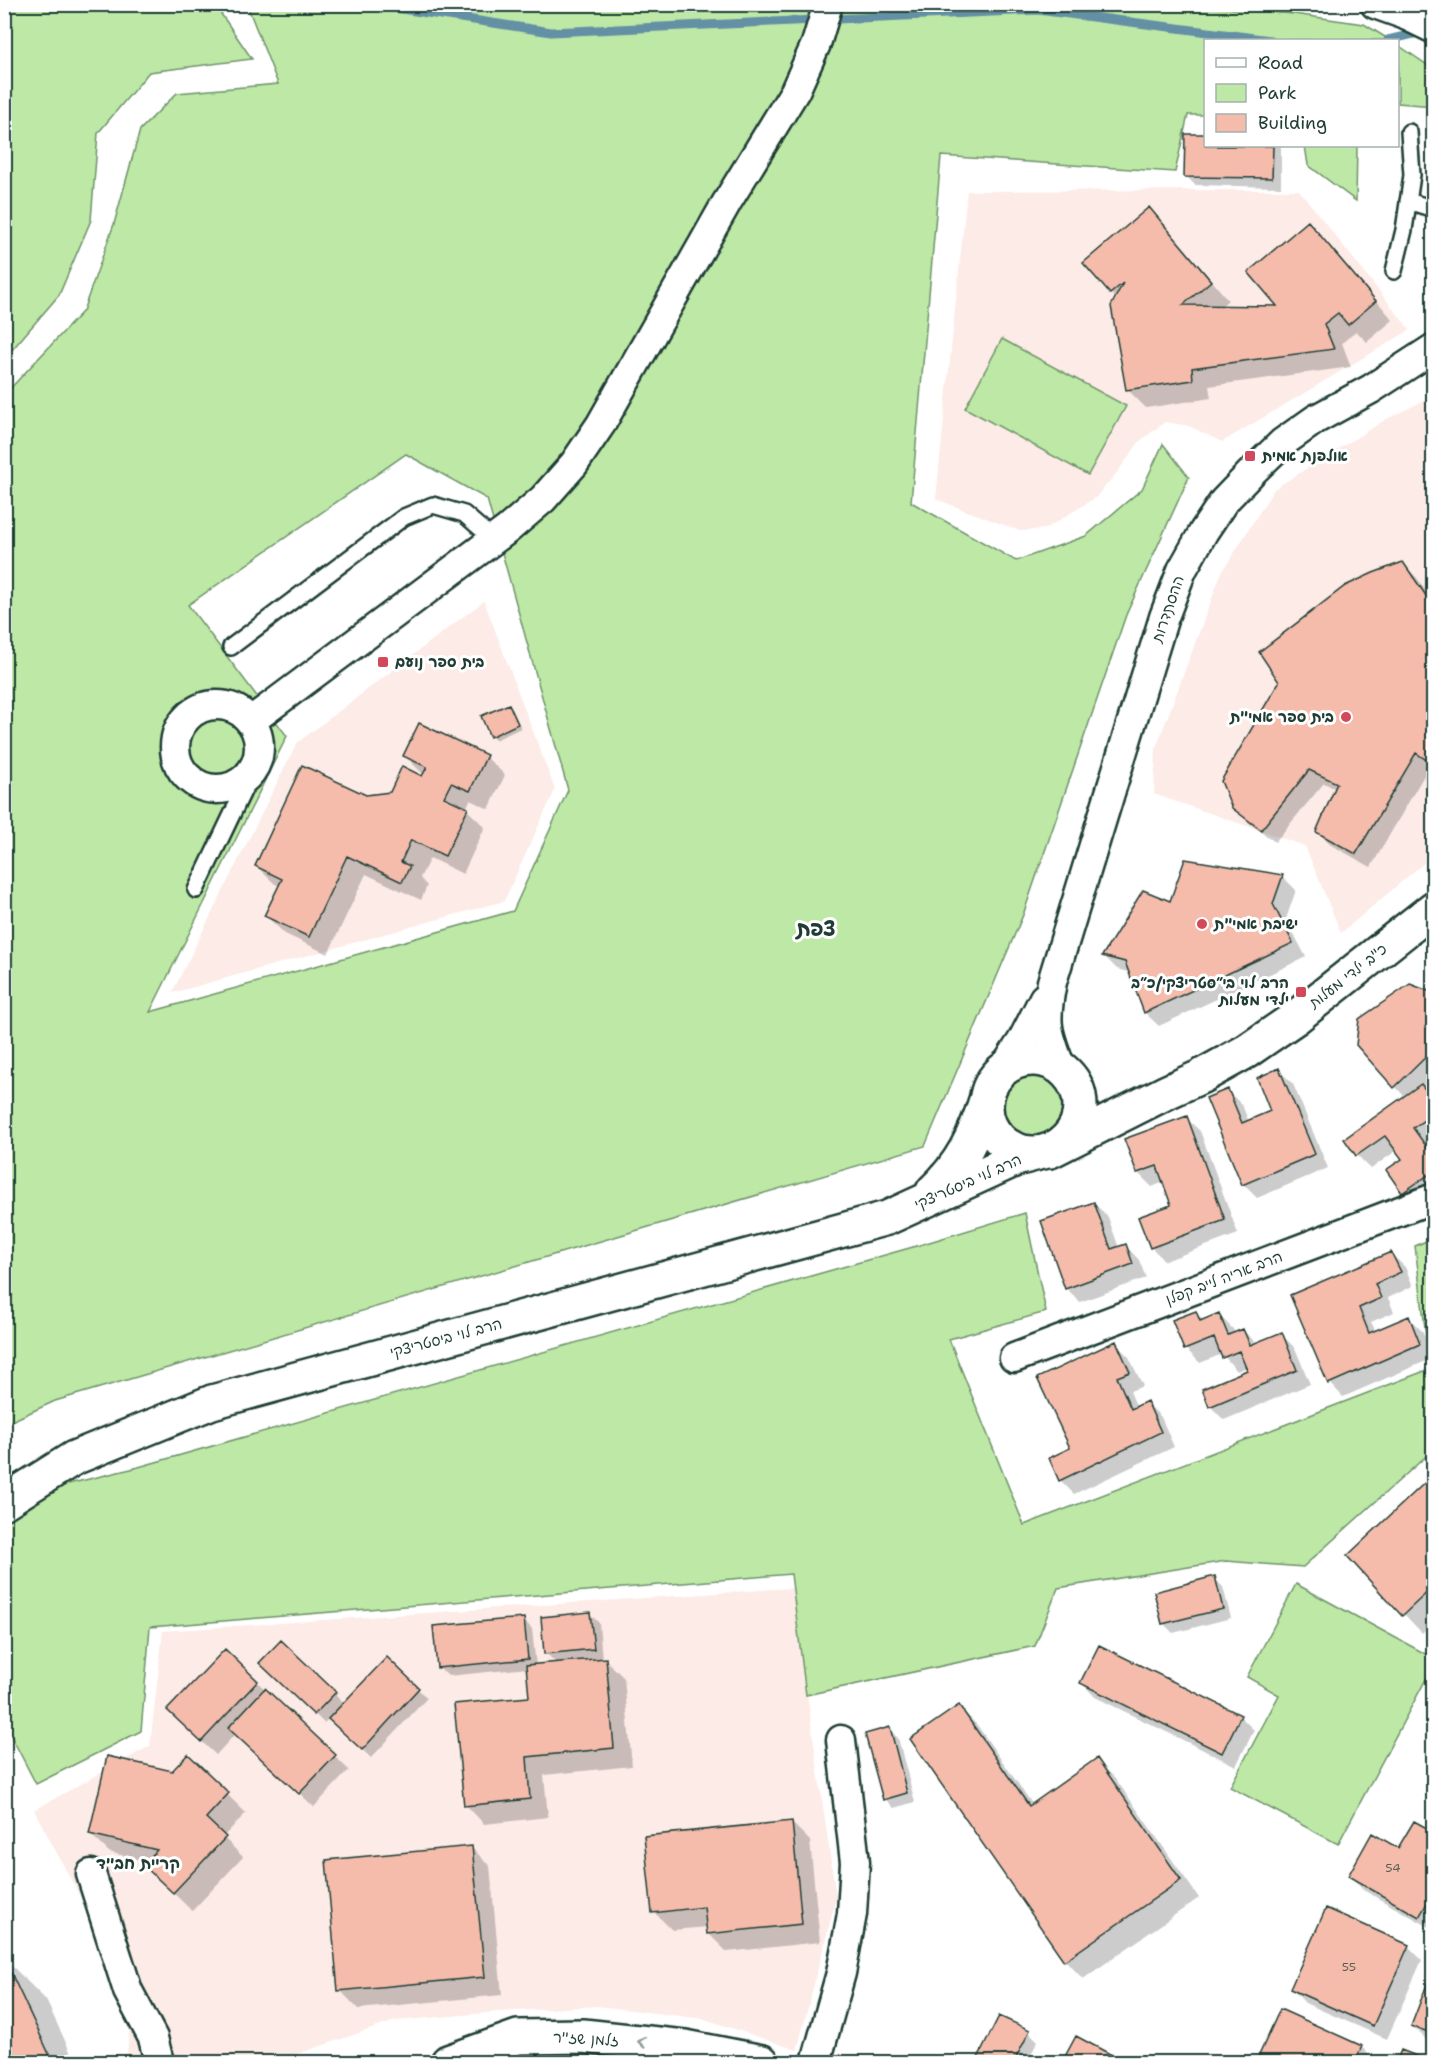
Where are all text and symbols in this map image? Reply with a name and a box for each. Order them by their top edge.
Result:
legend [1204,39,1399,147]
text: Road [1258,51,1303,75]
text: Park [1258,81,1297,105]
text: Building [1258,111,1327,135]
place label: אולפנת אמית [1261,446,1348,466]
marker: אולפנת אמית [1243,449,1257,463]
street label: ההסתדרות [1147,573,1189,646]
place label: בית ספר נועם [395,652,484,672]
marker: בית ספר נועם [376,655,390,669]
place label: בית ספר אמי"ת [1229,707,1334,727]
marker: בית ספר אמי"ת [1339,710,1353,724]
place label: ישיבת אמי"ת [1213,914,1298,934]
district label: צפת [794,915,836,943]
marker: ישיבת אמי"ת [1195,917,1209,931]
street label: כ"ב ילדי מעלות [1304,939,1391,1013]
place label: הרב לוי בי״סטריצקי/כ״ב ילדי מעלות [1131,973,1289,1010]
marker: הרב לוי בי״סטריצקי/כ״ב ילדי מעלות [1294,985,1308,999]
street label: הרב לוי ביסטריצקי [911,1149,1025,1215]
street label: הרב אריה לייב קפלן [1163,1247,1285,1309]
street label: הרב לוי ביסטריצקי [388,1313,504,1363]
district label: קריית חב"ד [96,1853,180,1874]
house number: 54 [1385,1860,1401,1876]
house number: 55 [1342,1959,1356,1975]
street label: זלמן שז"ר [552,2027,620,2051]
one-way arrow [637,2036,647,2049]

